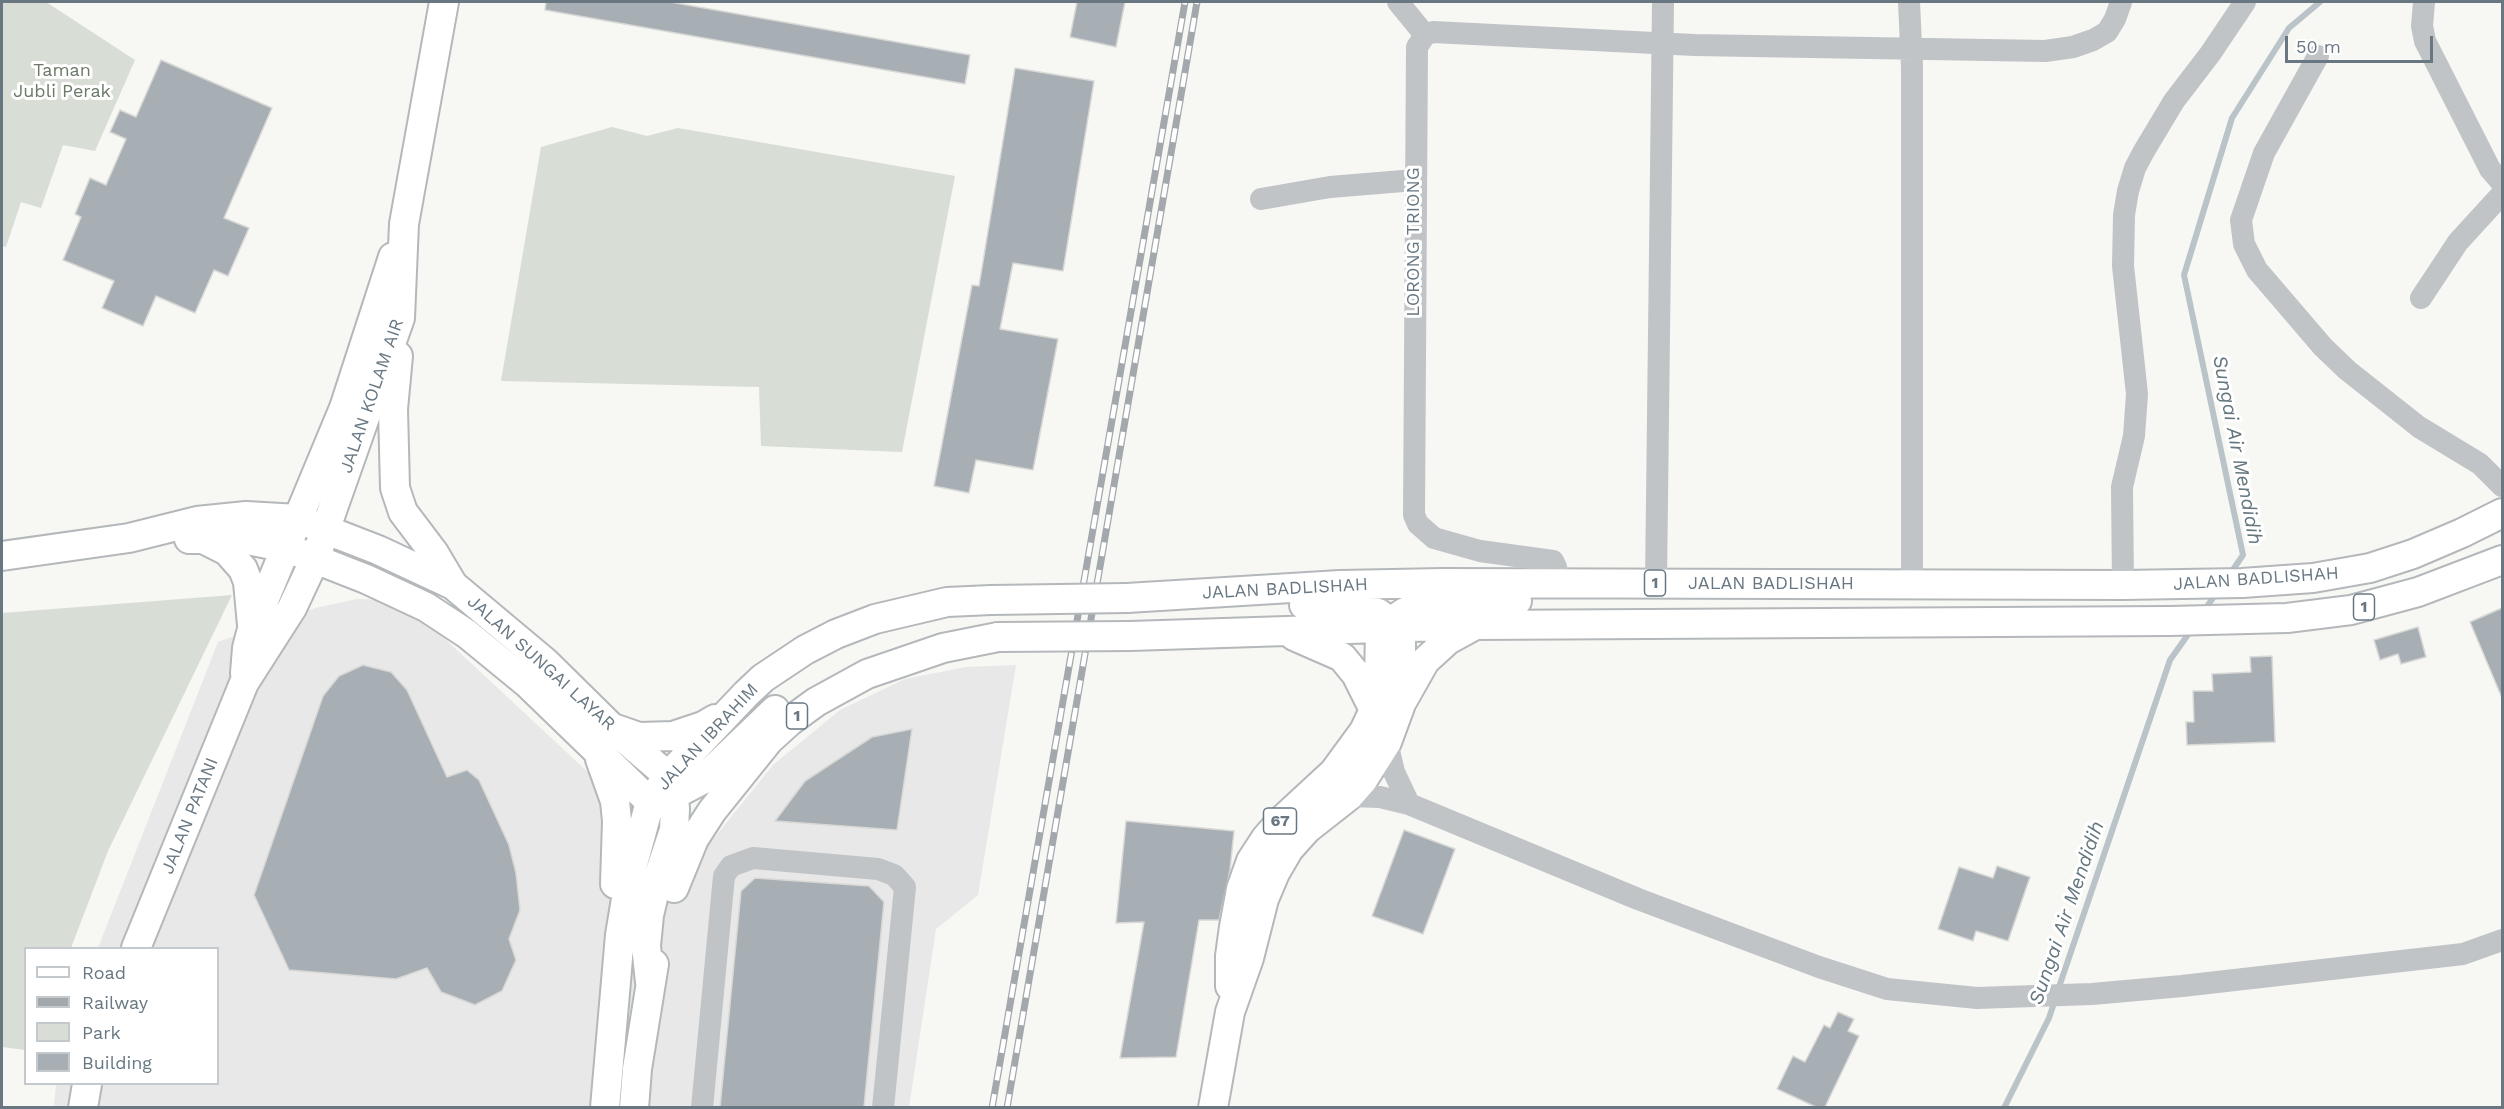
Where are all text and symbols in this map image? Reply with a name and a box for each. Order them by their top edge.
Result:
scale bar [2288,24,2436,62]
text: 50 m [2296,36,2341,57]
park label: Taman Jubli Perak [13,60,111,103]
street label: LORONG TRIONG [1403,167,1425,317]
street label: JALAN KOLAM AIR [335,316,409,476]
water label: Sungai Air Mendidih [2207,353,2267,547]
street label: JALAN BADLISHAH [2172,562,2340,596]
road number: 1 [1644,570,1666,596]
street label: JALAN BADLISHAH [1688,573,1854,595]
street label: JALAN BADLISHAH [1202,574,1368,604]
street label: JALAN SUNGAI LAYAR [462,591,620,735]
road number: 1 [2354,594,2374,620]
street label: JALAN IBRAHIM [653,679,763,795]
road number: 1 [786,703,808,729]
street label: JALAN PATANI [157,755,223,877]
road number: 67 [1264,808,1296,834]
water label: Sungai Air Mendidih [2024,818,2110,1008]
legend [24,947,219,1085]
text: Road [82,962,126,983]
text: Railway [82,992,148,1013]
text: Park [82,1022,121,1043]
text: Building [82,1052,152,1073]

